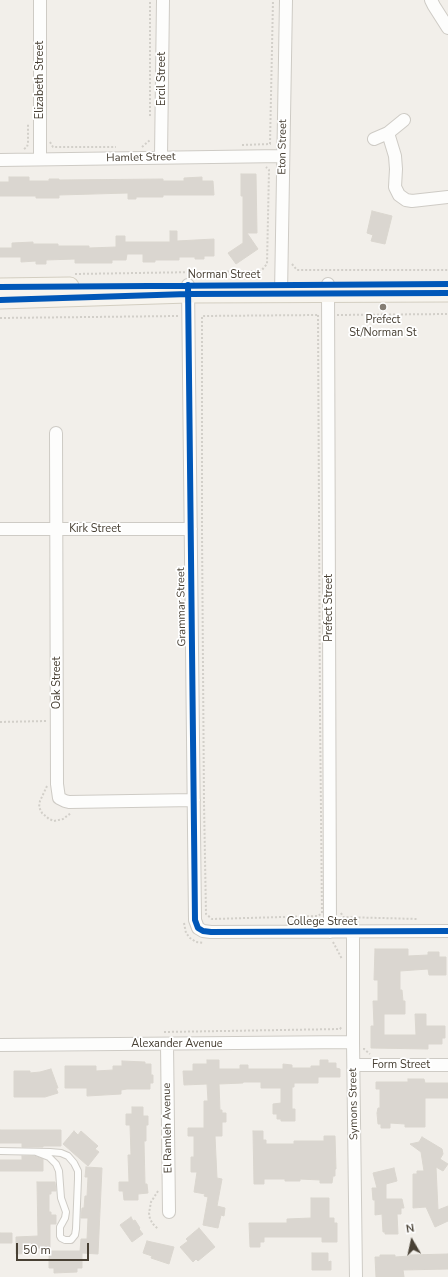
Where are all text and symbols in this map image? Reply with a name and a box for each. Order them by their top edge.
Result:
street label: Elizabeth Street [33,41,47,119]
street label: Ercil Street [155,52,169,106]
street label: Eton Street [276,119,290,175]
street label: Hamlet Street [106,151,176,165]
street label: Norman Street [188,268,260,282]
marker: Prefect St/Norman St [378,302,388,312]
place label: Prefect St/Norman St [349,313,417,339]
street label: Kirk Street [69,522,121,536]
street label: Grammar Street [175,567,189,647]
street label: Prefect Street [322,574,336,642]
street label: Oak Street [50,657,64,709]
street label: College Street [287,915,357,929]
street label: Alexander Avenue [131,1037,223,1051]
street label: Form Street [372,1058,430,1072]
street label: Symons Street [347,1068,361,1140]
street label: El Ramleh Avenue [161,1083,175,1173]
north arrow [392,1221,432,1261]
text: N [405,1221,415,1237]
scale bar [18,1235,91,1261]
text: 50 m [23,1242,51,1258]

